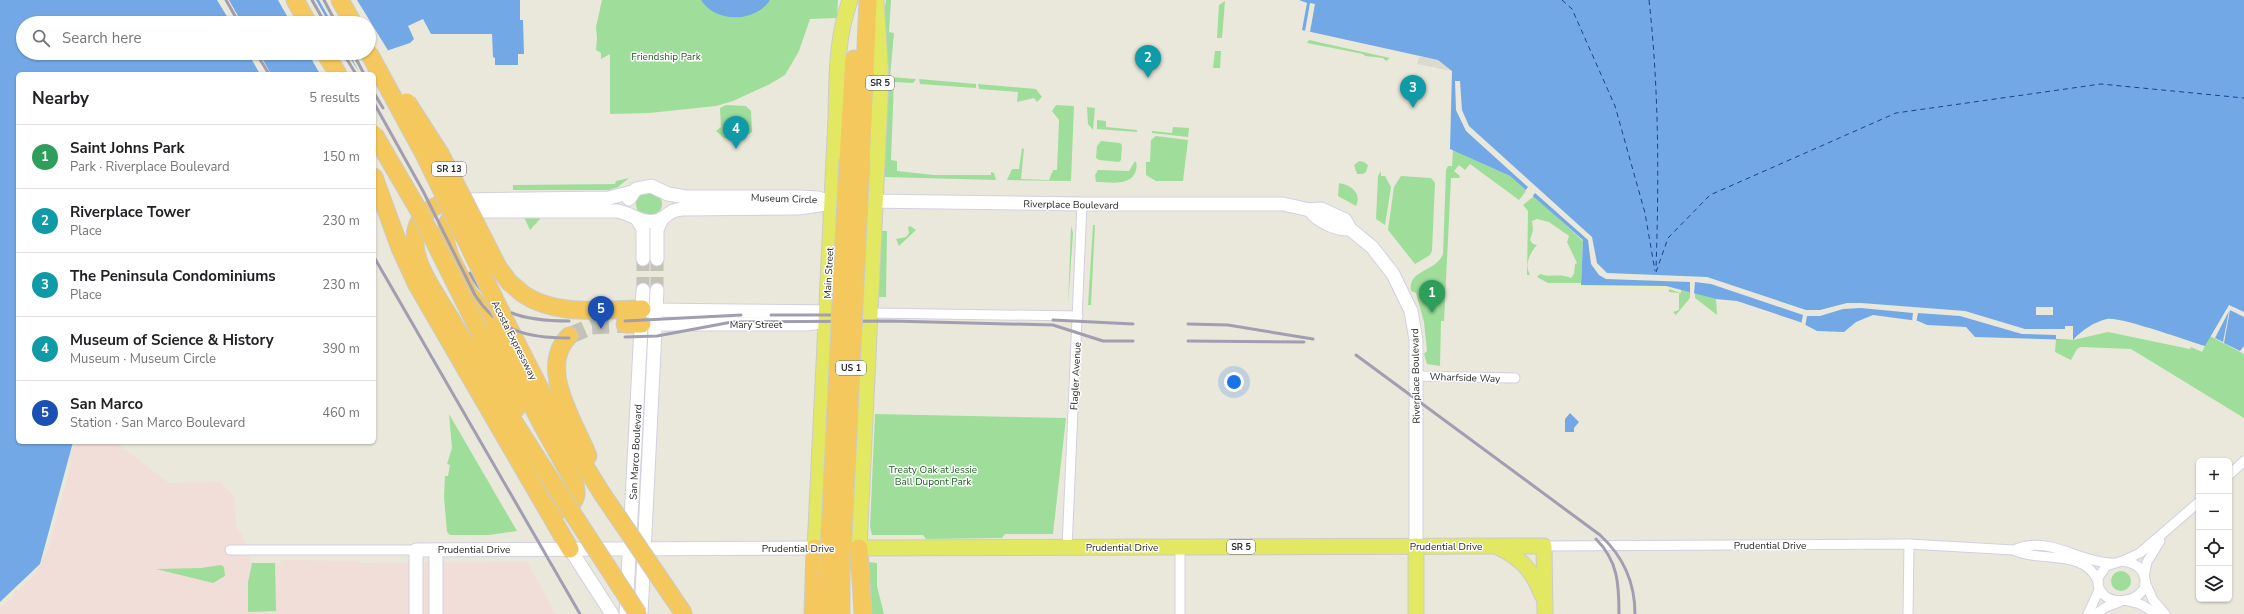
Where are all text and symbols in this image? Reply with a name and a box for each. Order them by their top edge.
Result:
search box [16,16,376,60]
icon: search [30,27,52,49]
text: Search here [62,28,142,48]
pin: 2 [1135,45,1161,78]
park label: Friendship Park [631,50,702,64]
pin: 3 [1400,75,1426,108]
road number: SR 5 [866,76,894,90]
text: Nearby [32,87,89,110]
text: 5 results [309,89,360,107]
pin: 4 [723,116,749,149]
text: Saint Johns Park [70,138,185,158]
text: 1 [41,148,49,166]
text: 150 m [322,148,360,166]
text: Park · Riverplace Boulevard [70,158,229,176]
road number: SR 13 [432,162,466,176]
street label: Museum Circle [751,191,817,207]
street label: Riverplace Boulevard [1023,197,1119,213]
text: Riverplace Tower [70,202,190,222]
text: 2 [41,212,49,230]
text: 230 m [322,212,360,230]
text: Place [70,222,102,240]
street label: Main Street [821,246,837,299]
text: The Peninsula Condominiums [70,266,276,286]
text: 3 [41,276,49,294]
text: 230 m [322,276,360,294]
pin: 1 [1419,280,1445,313]
text: Place [70,286,102,304]
pin: 5 [588,296,614,329]
street label: Acosta Expressway [488,298,541,383]
street label: Mary Street [730,318,783,332]
street label: Riverplace Boulevard [1408,328,1424,424]
text: Museum of Science & History [70,330,274,350]
text: 4 [41,340,49,358]
text: 390 m [322,340,360,358]
street label: Flagler Avenue [1067,342,1085,410]
text: Museum · Museum Circle [70,350,216,368]
road number: US 1 [836,361,866,375]
street label: Wharfside Way [1429,370,1501,386]
your location [1224,372,1244,392]
text: San Marco [70,394,143,414]
text: 5 [41,404,49,422]
text: 460 m [322,404,360,422]
street label: San Marco Boulevard [627,404,645,500]
text: Station · San Marco Boulevard [70,414,245,432]
map controls [2196,458,2232,602]
button: + [2196,458,2232,494]
park label: Treaty Oak at Jessie Ball Dupont Park [889,463,977,489]
button: − [2196,494,2232,530]
button: locate [2196,530,2232,566]
street label: Prudential Drive [1734,539,1806,553]
road number: SR 5 [1227,540,1255,554]
street label: Prudential Drive [1410,540,1482,554]
street label: Prudential Drive [1086,541,1158,555]
street label: Prudential Drive [762,542,834,556]
street label: Prudential Drive [438,543,510,557]
button: layers [2196,566,2232,602]

